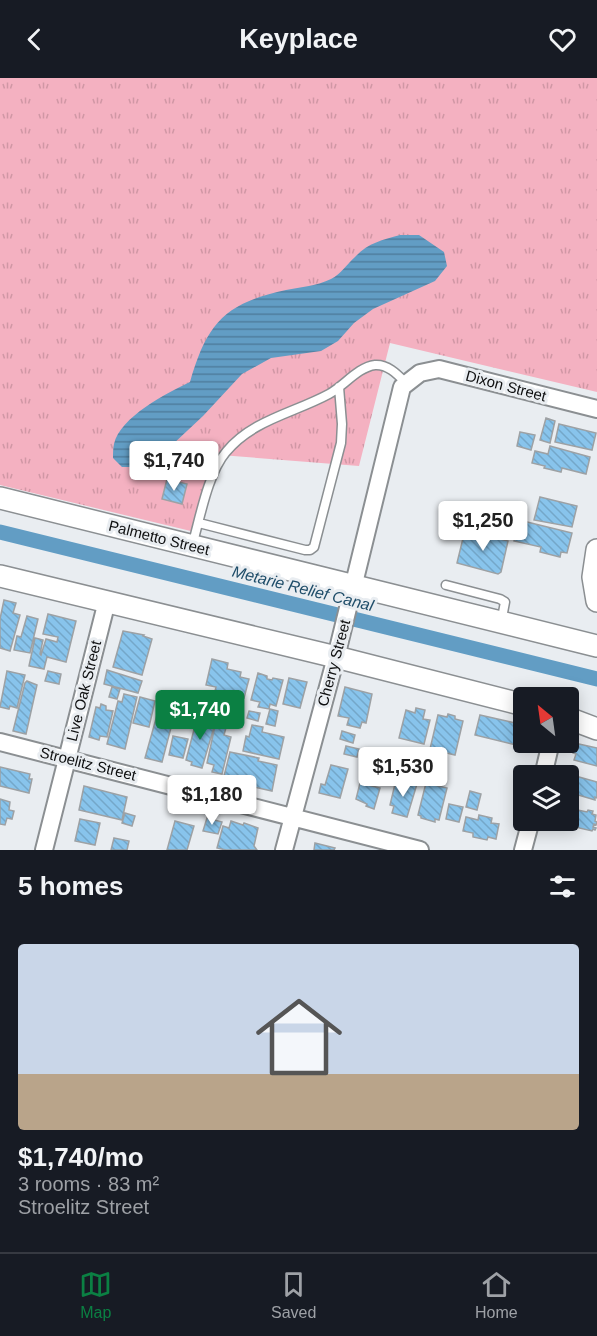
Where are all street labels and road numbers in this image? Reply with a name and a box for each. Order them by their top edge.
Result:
street label: Dixon Street [464,367,549,405]
street label: Palmetto Street [107,517,212,558]
street label: Cherry Street [314,617,353,708]
street label: Live Oak Street [63,638,104,743]
street label: Stroelitz Street [38,743,139,784]

